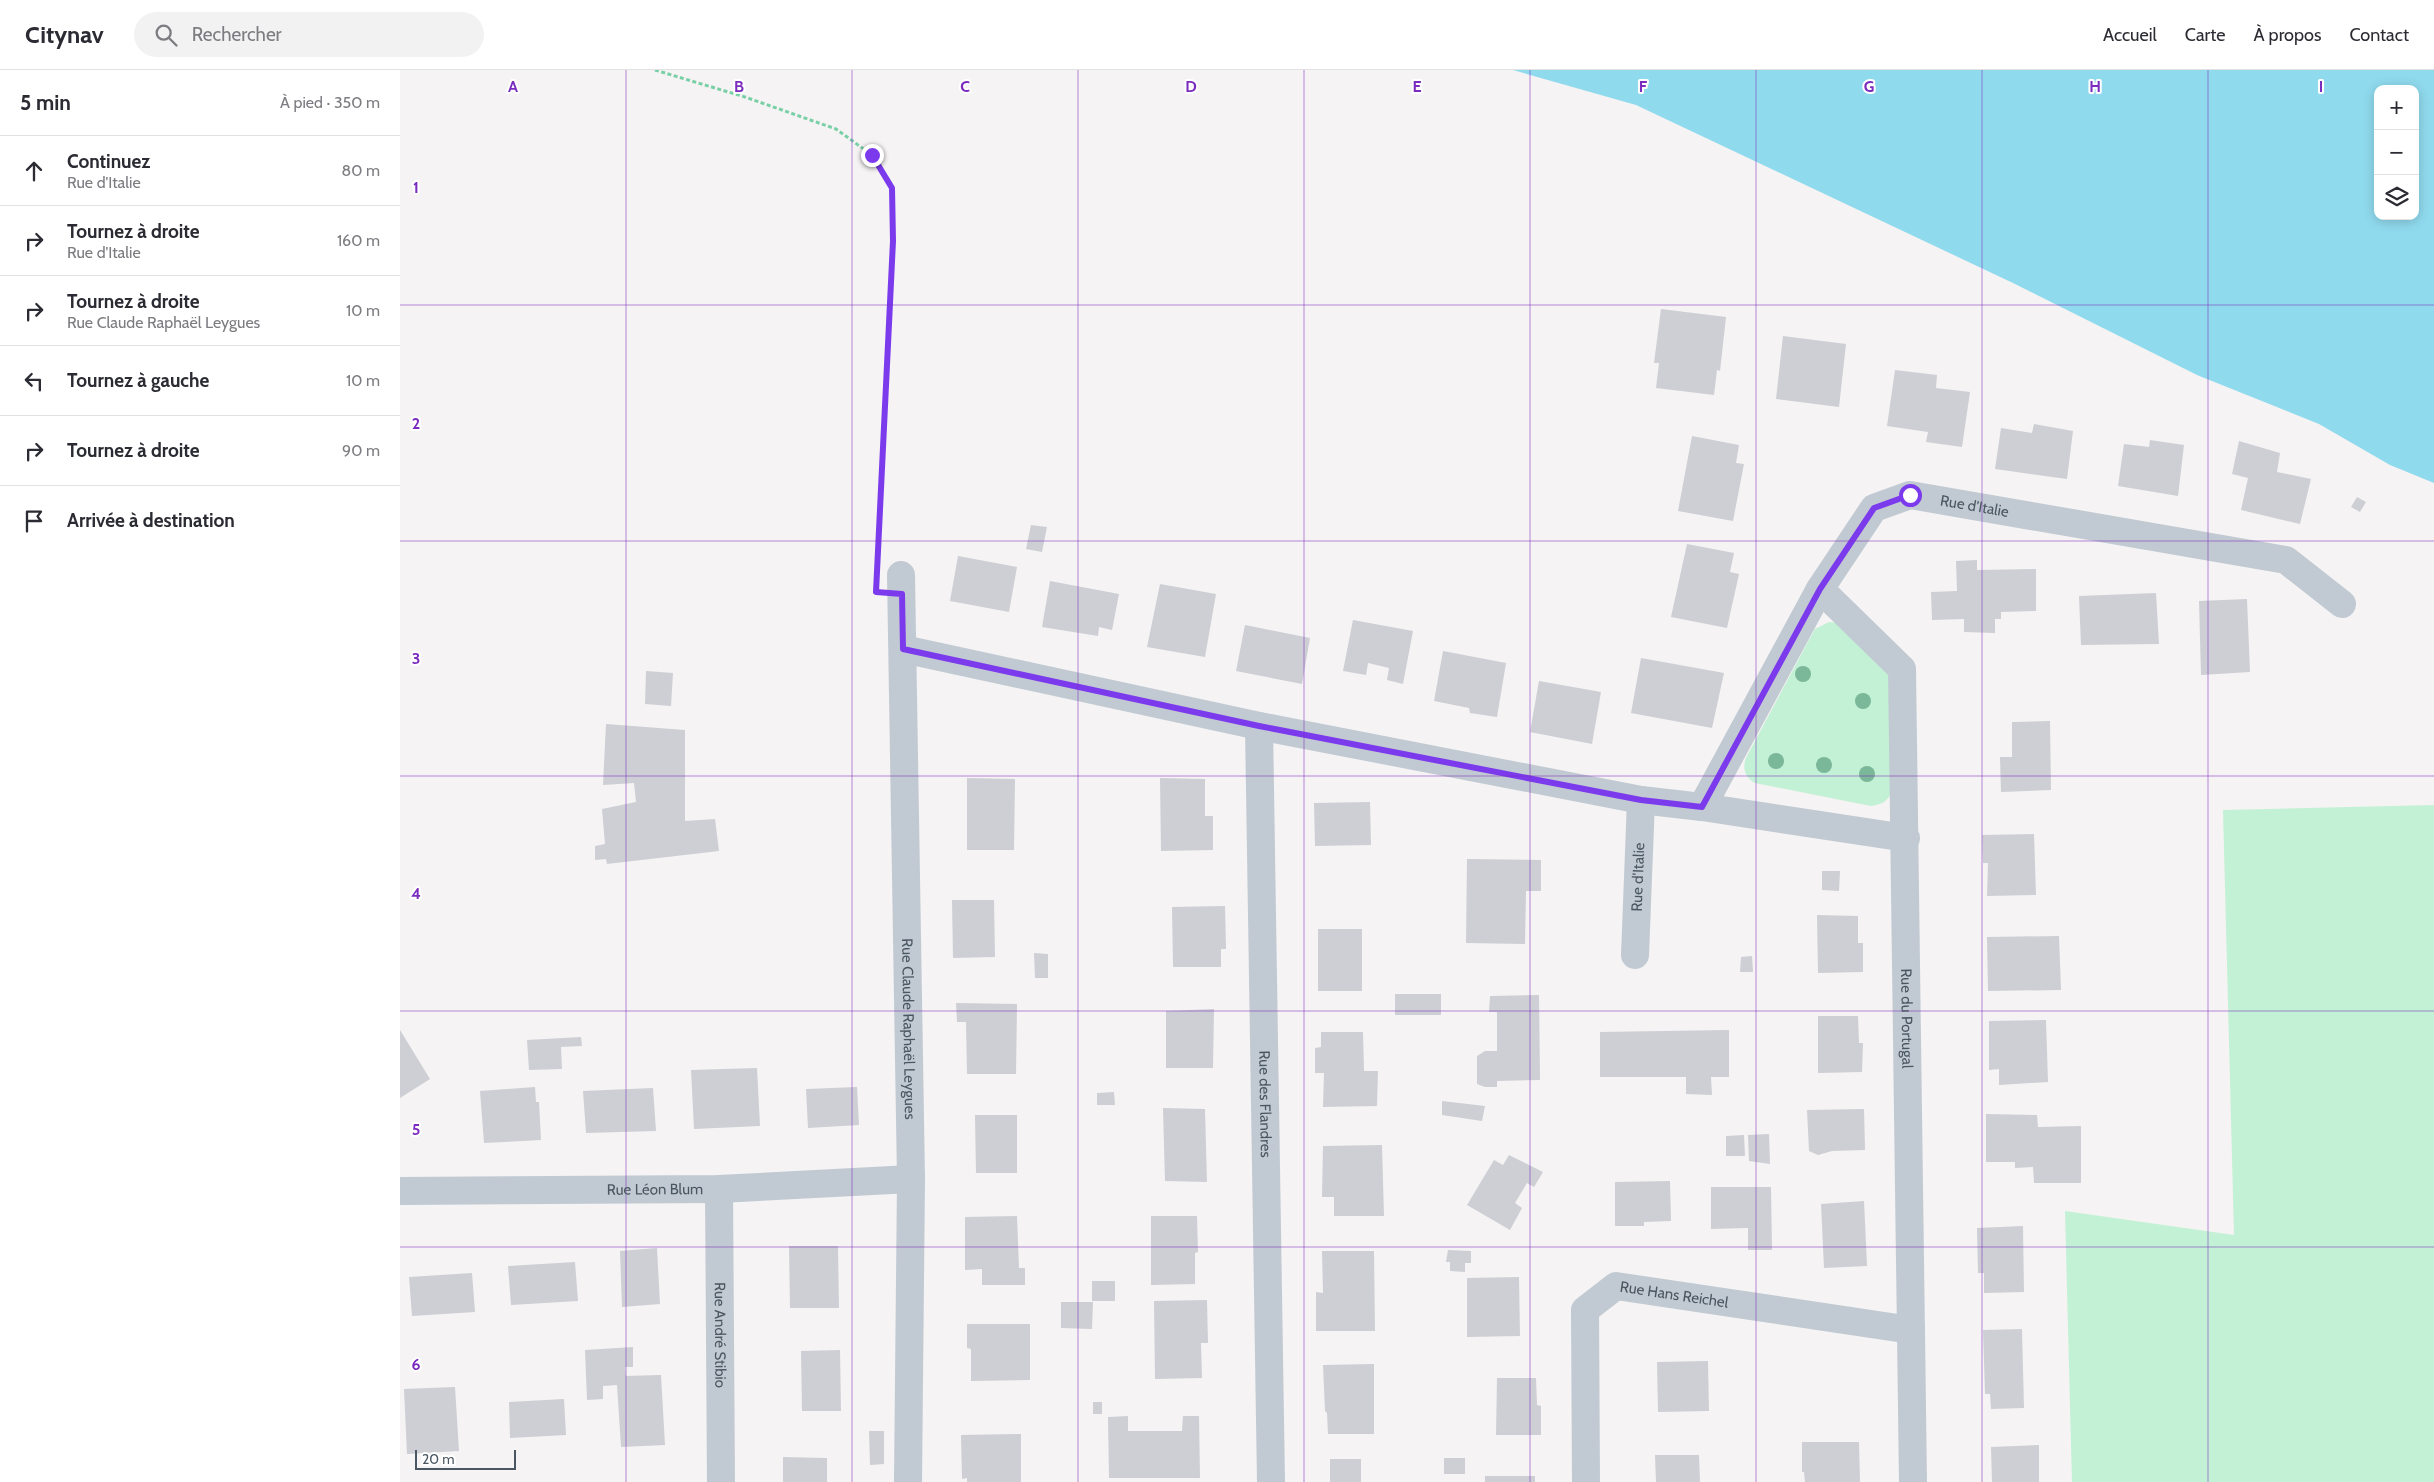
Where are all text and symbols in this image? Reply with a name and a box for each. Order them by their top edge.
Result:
search box [134,12,484,57]
text: Citynav [25,20,104,49]
icon: search [152,21,180,49]
text: Rechercher [192,23,282,46]
text: Accueil [2103,24,2157,46]
text: Carte [2185,24,2225,46]
text: À propos [2253,24,2321,46]
text: Contact [2349,24,2409,46]
text: A [508,77,518,96]
text: B [734,77,744,96]
text: C [960,77,970,96]
text: D [1185,77,1197,96]
text: E [1412,77,1422,96]
text: F [1639,77,1648,96]
text: G [1864,77,1874,96]
text: H [2089,77,2101,96]
text: I [2319,77,2323,96]
map controls [2374,85,2419,220]
button: + [2374,85,2419,130]
text: 5 min [20,90,71,115]
text: À pied · 350 m [280,93,380,112]
button: − [2374,130,2419,175]
route end [861,144,884,167]
text: Continuez [67,150,150,173]
icon: ahead [20,157,48,185]
text: 80 m [342,161,380,180]
text: Rue d'Italie [67,173,141,192]
button: layers [2374,175,2419,220]
text: 1 [413,178,419,197]
text: Tournez à droite [67,220,200,243]
icon: right [20,227,48,255]
text: 160 m [337,231,380,250]
text: Rue d'Italie [67,243,141,262]
text: Tournez à droite [67,290,200,313]
icon: right [20,297,48,325]
text: 10 m [346,301,380,320]
text: Rue Claude Raphaël Leygues [67,313,260,332]
icon: left [20,367,48,395]
text: Tournez à gauche [67,369,209,392]
text: 10 m [346,371,380,390]
text: 2 [412,414,420,433]
icon: right [20,437,48,465]
text: Tournez à droite [67,439,200,462]
text: 90 m [342,441,380,460]
route start [1899,484,1922,507]
street label: Rue d'Italie [1939,491,2010,521]
icon: arrive [20,507,48,535]
text: Arrivée à destination [67,509,235,532]
text: 3 [412,649,420,668]
street label: Rue d'Italie [1628,842,1648,912]
text: 4 [411,884,421,903]
street label: Rue Claude Raphaël Leygues [898,938,919,1120]
street label: Rue du Portugal [1897,968,1916,1069]
street label: Rue des Flandres [1255,1050,1275,1158]
text: 5 [412,1120,420,1139]
street label: Rue Léon Blum [607,1180,703,1199]
street label: Rue Hans Reichel [1619,1278,1730,1312]
street label: Rue André Stibio [711,1282,729,1388]
text: 6 [412,1355,421,1374]
scale bar [415,1447,516,1470]
text: 20 m [422,1450,455,1468]

